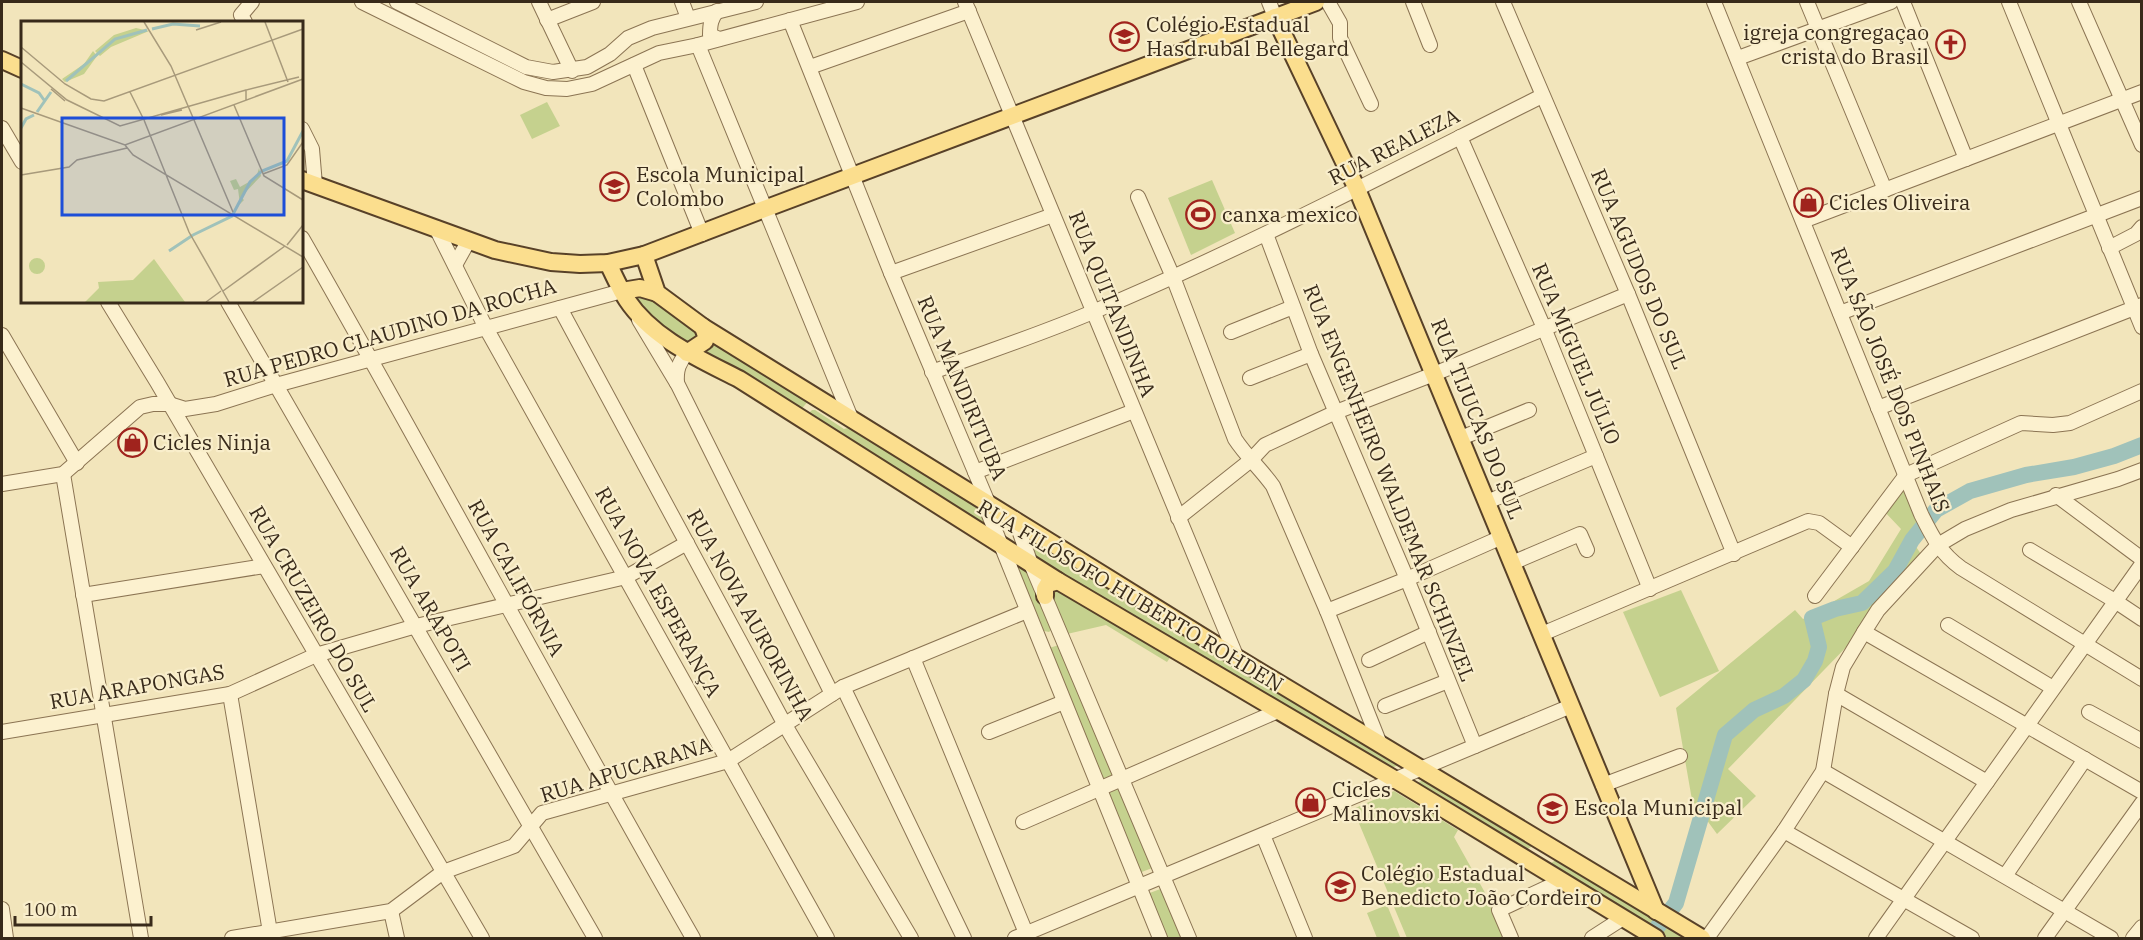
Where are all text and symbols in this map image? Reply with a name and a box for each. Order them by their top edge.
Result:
place label: Colégio Estadual Hasdrubal Bellegard [1146,10,1349,62]
place label: igreja congregaçao crista do Brasil [1743,18,1929,70]
inset map [21,21,303,303]
school or university icon: Colégio Estadual Hasdrubal Bellegard [1109,21,1141,53]
church icon: igreja congregaçao crista do Brasil [1934,29,1966,61]
street label: RUA REALEZA [1323,101,1464,191]
place label: Escola Municipal Colombo [636,160,804,212]
street label: RUA AGUDOS DO SUL [1585,164,1695,373]
school or university icon: Escola Municipal Colombo [599,171,631,203]
shop icon: Cicles Oliveira [1792,187,1824,219]
place label: Cicles Oliveira [1829,188,1970,216]
sports icon: canxa mexico [1185,199,1217,231]
place label: canxa mexico [1222,200,1358,228]
street label: RUA QUITANDINHA [1063,206,1163,401]
street label: RUA SÃO JOSÉ DOS PINHAIS [1825,243,1957,516]
street label: RUA MIGUEL JÚLIO [1526,258,1628,449]
street label: RUA PEDRO CLAUDINO DA ROCHA [220,271,560,393]
street label: RUA ENGENHEIRO WALDEMAR SCHINZEL [1297,280,1483,685]
street label: RUA MANDIRITUBA [911,291,1015,485]
street label: RUA TIJUCAS DO SUL [1425,314,1531,523]
shop icon: Cicles Ninja [116,427,148,459]
place label: Cicles Ninja [153,428,271,456]
street label: RUA NOVA ESPERANÇA [589,481,729,702]
street label: RUA FILÓSOFO HUBERTO ROHDEN [972,492,1289,698]
street label: RUA CALIFÓRNIA [462,494,572,662]
street label: RUA CRUZEIRO DO SUL [243,500,385,717]
street label: RUA NOVA AURORINHA [681,504,821,726]
street label: RUA ARAPOTI [384,541,478,676]
street label: RUA ARAPONGAS [47,657,227,715]
street label: RUA APUCARANA [537,729,715,808]
place label: Cicles Malinovski [1332,775,1440,827]
shop icon: Cicles Malinovski [1295,786,1327,818]
school or university icon: Escola Municipal [1537,792,1569,824]
place label: Escola Municipal [1574,793,1742,821]
place label: Colégio Estadual Benedicto João Cordeiro [1361,859,1602,911]
school or university icon: Colégio Estadual Benedicto João Cordeiro [1324,870,1356,902]
scale bar [15,889,152,927]
text: 100 m [24,898,78,921]

